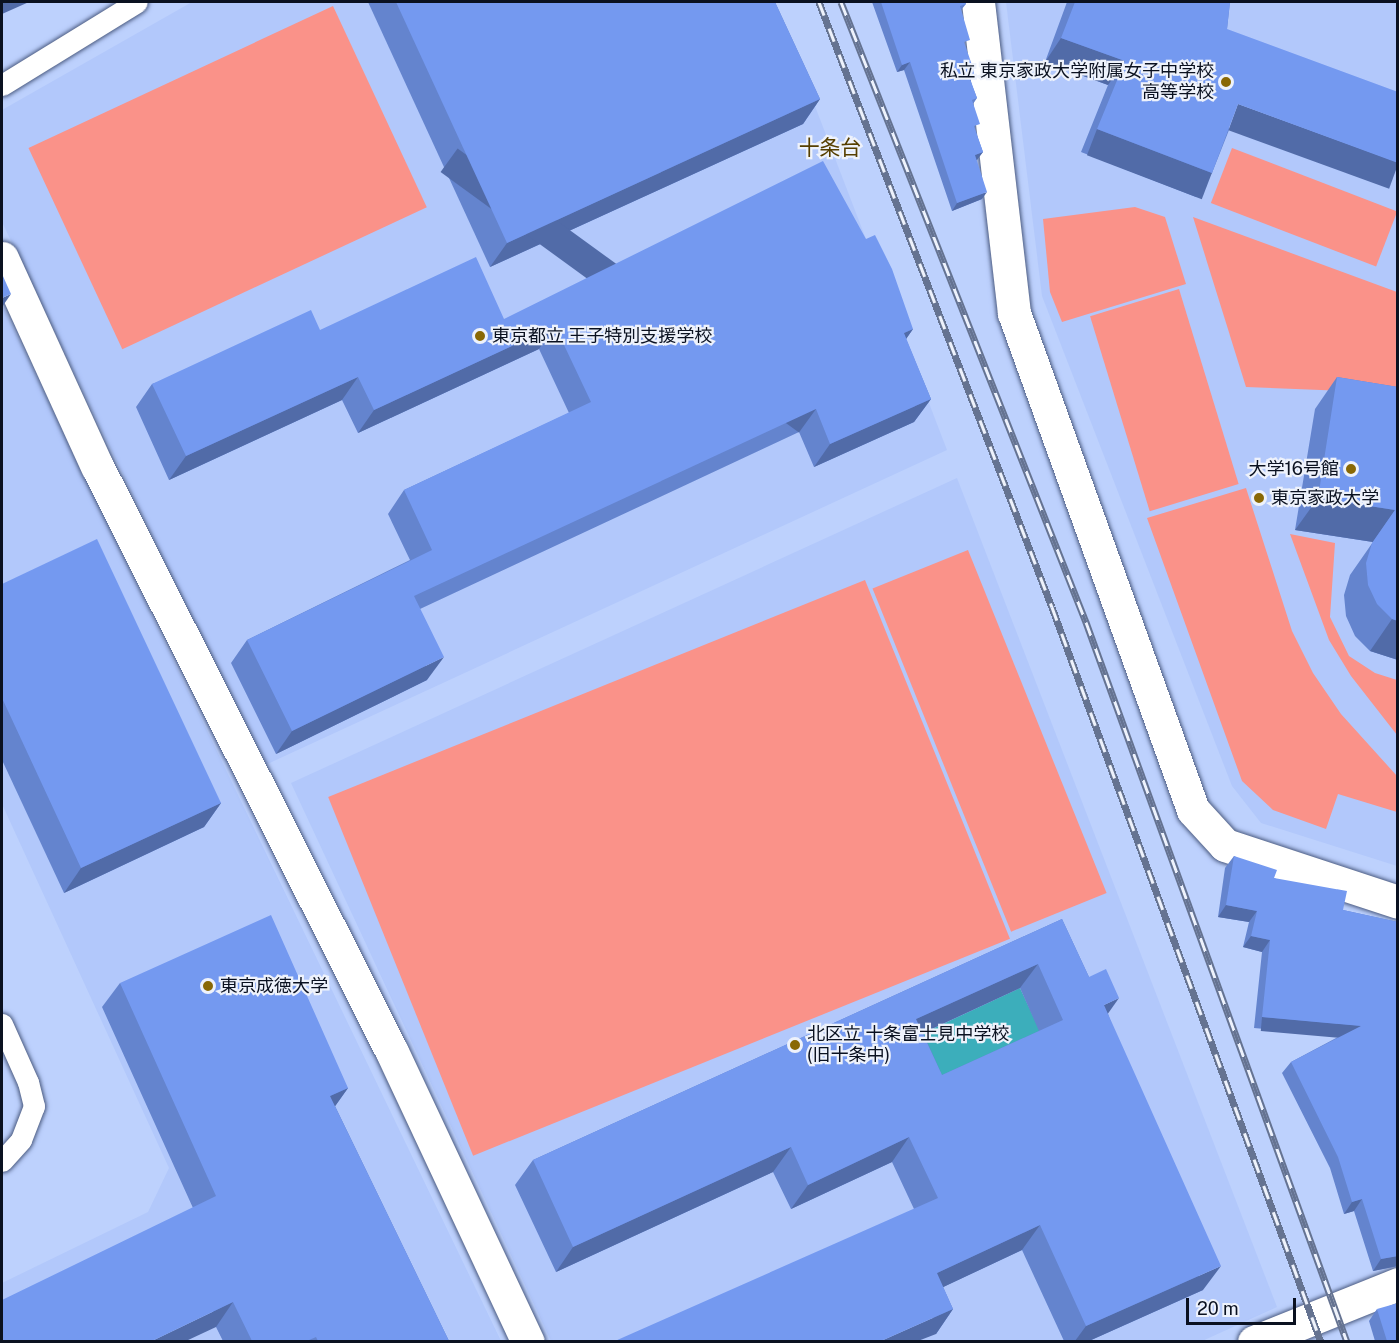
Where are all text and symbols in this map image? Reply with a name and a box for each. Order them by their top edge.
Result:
place label: 私立 東京家政大学附属女子中学校 高等学校 [940,61,1214,104]
marker: 私立 東京家政大学附属女子中学校 高等学校 [1219,75,1233,89]
district label: 十条台 [799,135,861,161]
place label: 東京都立 王子特別支援学校 [492,325,712,347]
marker: 東京都立 王子特別支援学校 [473,329,487,343]
place label: 大学16号館 [1248,458,1339,480]
marker: 大学16号館 [1344,462,1358,476]
place label: 東京家政大学 [1271,487,1379,509]
marker: 東京家政大学 [1252,491,1266,505]
place label: 東京成徳大学 [220,975,328,997]
marker: 東京成徳大学 [201,979,215,993]
place label: 北区立 十条富士見中学校 (旧十条中) [807,1024,1009,1066]
marker: 北区立 十条富士見中学校 (旧十条中) [788,1038,802,1052]
scale bar [1189,1286,1298,1324]
text: 20 m [1197,1298,1239,1319]

